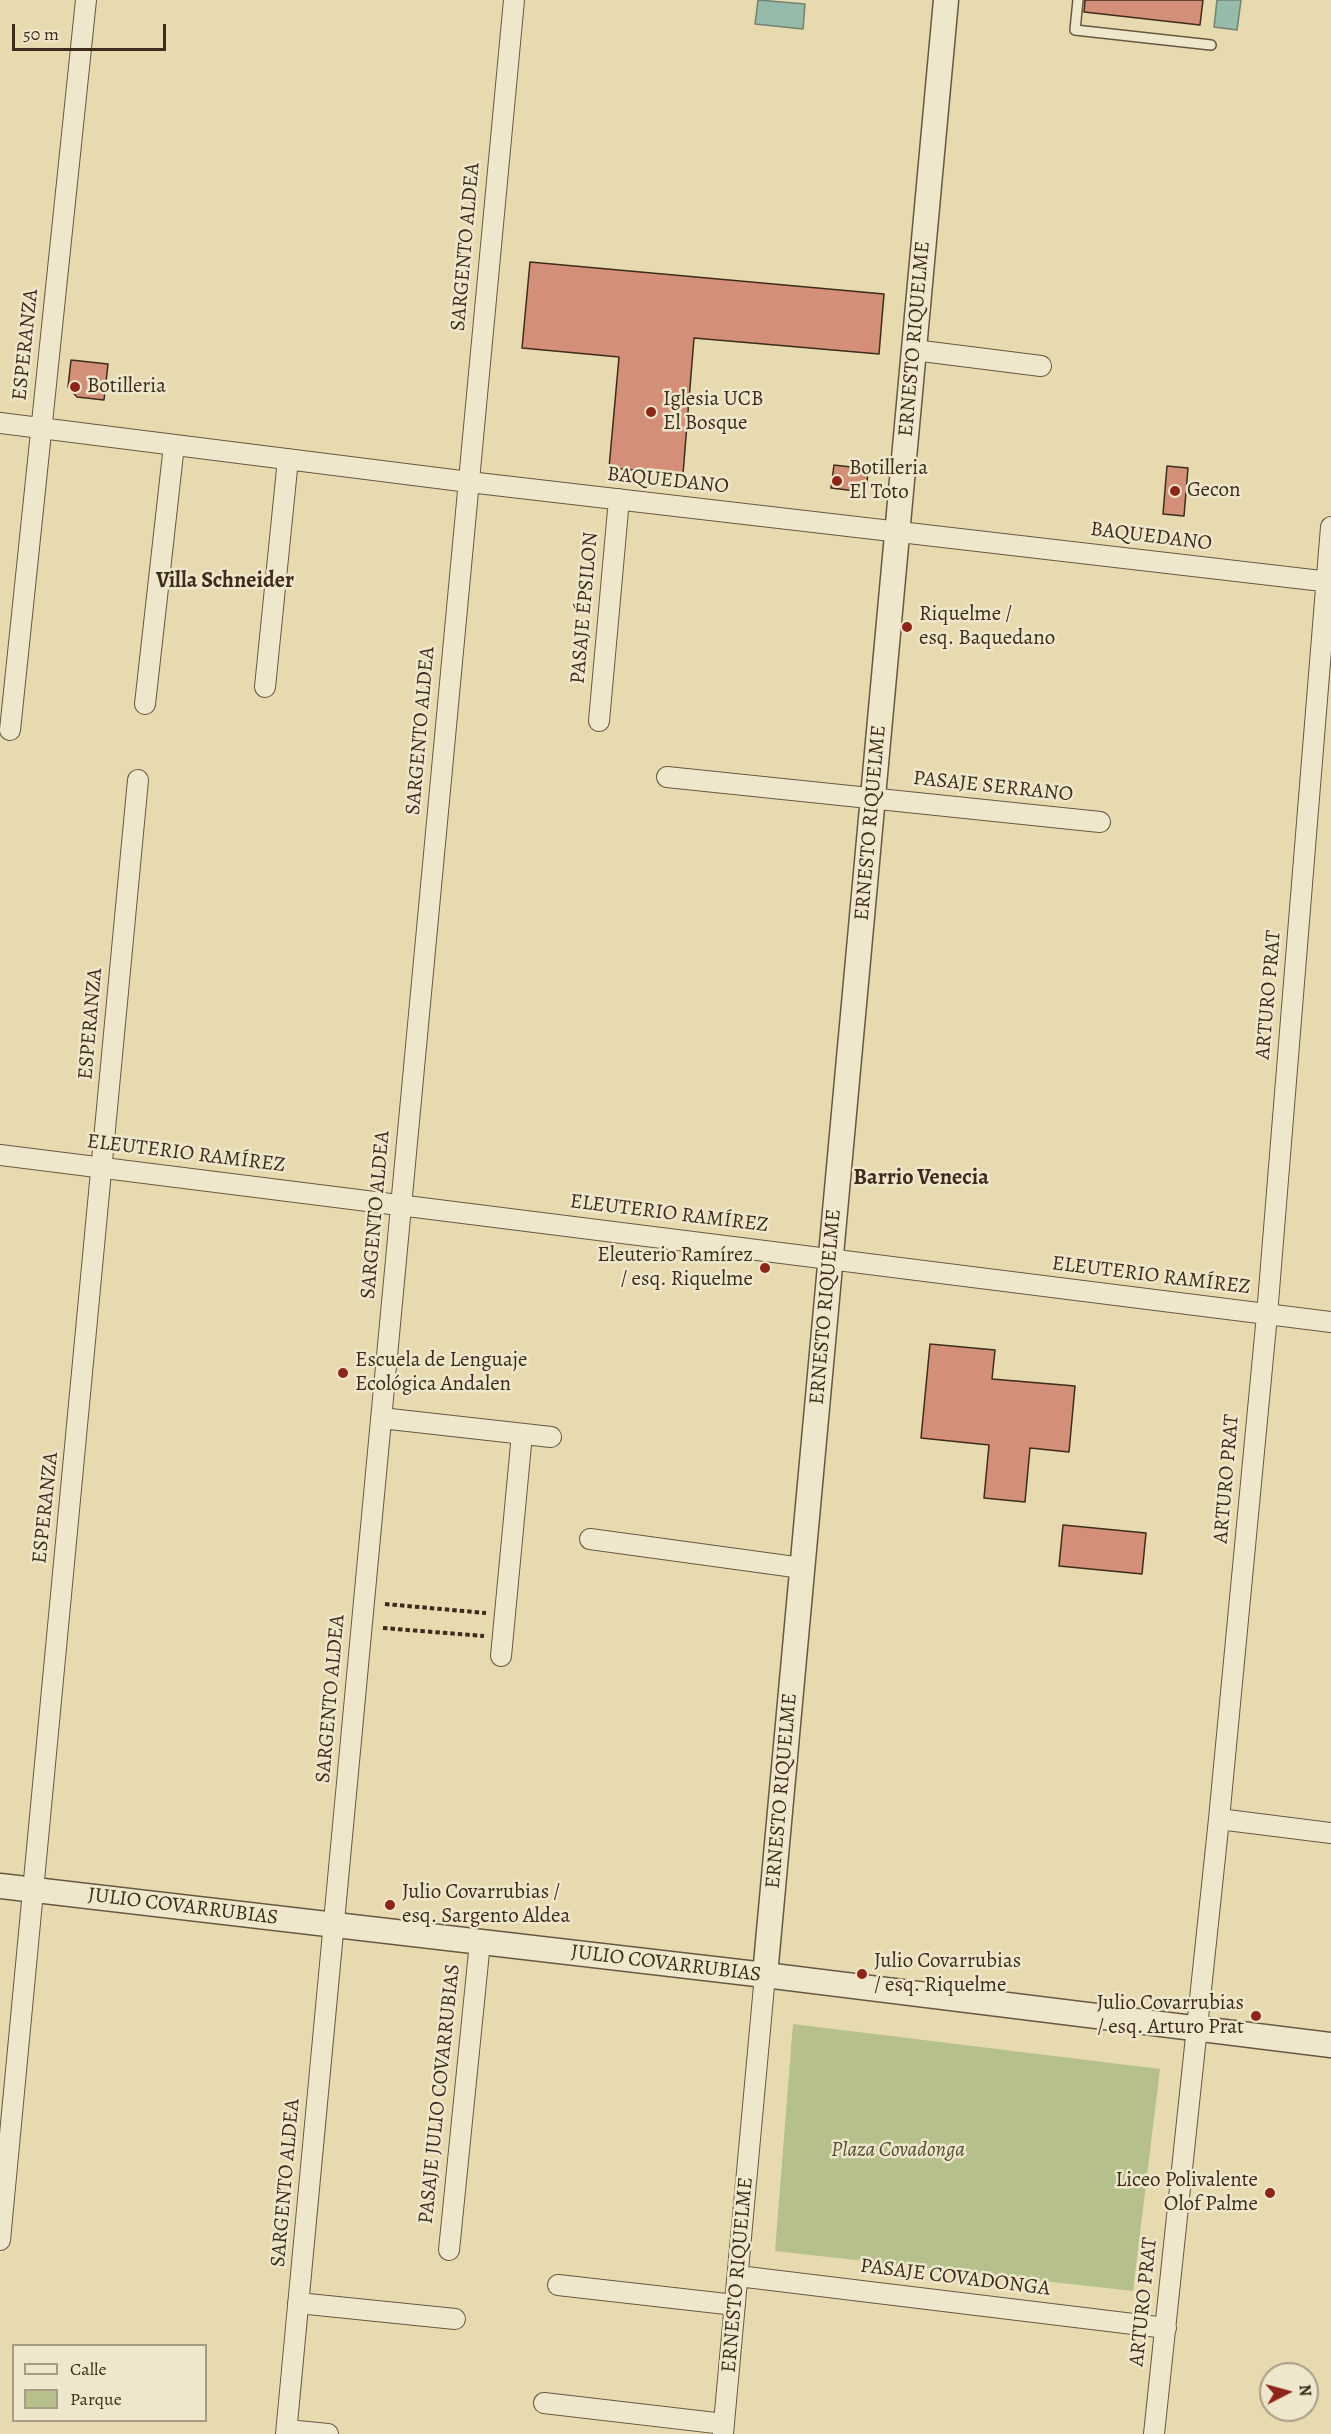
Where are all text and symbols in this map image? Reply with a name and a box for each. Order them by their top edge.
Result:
scale bar [15,12,170,50]
text: 50 m [23,22,59,46]
street label: SARGENTO ALDEA [446,162,486,332]
street label: ERNESTO RIQUELME [894,240,936,438]
street label: ESPERANZA [8,288,44,402]
place label: Botilleria [87,374,166,400]
marker: Botilleria [68,380,82,394]
place label: Iglesia UCB El Bosque [663,387,764,437]
marker: Iglesia UCB El Bosque [644,405,658,419]
place label: Botilleria El Toto [849,456,928,506]
street label: BAQUEDANO [606,462,730,500]
marker: Botilleria El Toto [830,474,844,488]
place label: Gecon [1187,478,1241,504]
marker: Gecon [1168,484,1182,498]
street label: BAQUEDANO [1089,517,1213,557]
street label: PASAJE ÉPSILON [566,531,604,685]
district label: Villa Schneider [156,569,294,595]
place label: Riquelme / esq. Baquedano [919,602,1055,652]
marker: Riquelme / esq. Baquedano [900,620,914,634]
street label: SARGENTO ALDEA [401,646,441,816]
street label: ERNESTO RIQUELME [850,724,892,922]
street label: PASAJE SERRANO [912,766,1074,808]
street label: ARTURO PRAT [1251,929,1287,1061]
street label: ESPERANZA [74,967,108,1081]
street label: ELEUTERIO RAMÍREZ [85,1129,287,1179]
street label: SARGENTO ALDEA [356,1130,396,1300]
district label: Barrio Venecia [853,1166,989,1192]
street label: ELEUTERIO RAMÍREZ [568,1189,770,1239]
street label: ERNESTO RIQUELME [805,1208,847,1406]
place label: Eleuterio Ramírez / esq. Riquelme [597,1243,753,1293]
street label: ELEUTERIO RAMÍREZ [1050,1251,1252,1301]
marker: Eleuterio Ramírez / esq. Riquelme [758,1261,772,1275]
place label: Escuela de Lenguaje Ecológica Andalen [355,1348,527,1398]
marker: Escuela de Lenguaje Ecológica Andalen [336,1366,350,1380]
street label: ARTURO PRAT [1209,1413,1245,1545]
street label: ESPERANZA [28,1451,64,1565]
street label: SARGENTO ALDEA [311,1614,351,1784]
street label: ERNESTO RIQUELME [761,1692,803,1890]
place label: Julio Covarrubias / esq. Sargento Aldea [402,1880,570,1930]
street label: JULIO COVARRUBIAS [86,1883,280,1931]
marker: Julio Covarrubias / esq. Sargento Aldea [383,1898,397,1912]
street label: JULIO COVARRUBIAS [569,1940,763,1988]
place label: Julio Covarrubias / esq. Riquelme [874,1949,1021,1999]
street label: PASAJE JULIO COVARRUBIAS [414,1963,466,2225]
marker: Julio Covarrubias / esq. Riquelme [855,1967,869,1981]
place label: Julio Covarrubias / esq. Arturo Prat [1097,1991,1244,2041]
marker: Julio Covarrubias / esq. Arturo Prat [1249,2009,1263,2023]
street label: SARGENTO ALDEA [266,2098,306,2268]
park label: Plaza Covadonga [831,2138,965,2164]
place label: Liceo Polivalente Olof Palme [1116,2168,1258,2218]
street label: ERNESTO RIQUELME [717,2176,759,2374]
marker: Liceo Polivalente Olof Palme [1263,2186,1277,2200]
street label: ARTURO PRAT [1125,2236,1163,2368]
street label: PASAJE COVADONGA [859,2254,1051,2302]
legend [12,2344,207,2422]
text: Calle [70,2357,107,2381]
north arrow [1259,2362,1319,2422]
text: N [1293,2383,1316,2397]
text: Parque [70,2387,122,2411]

